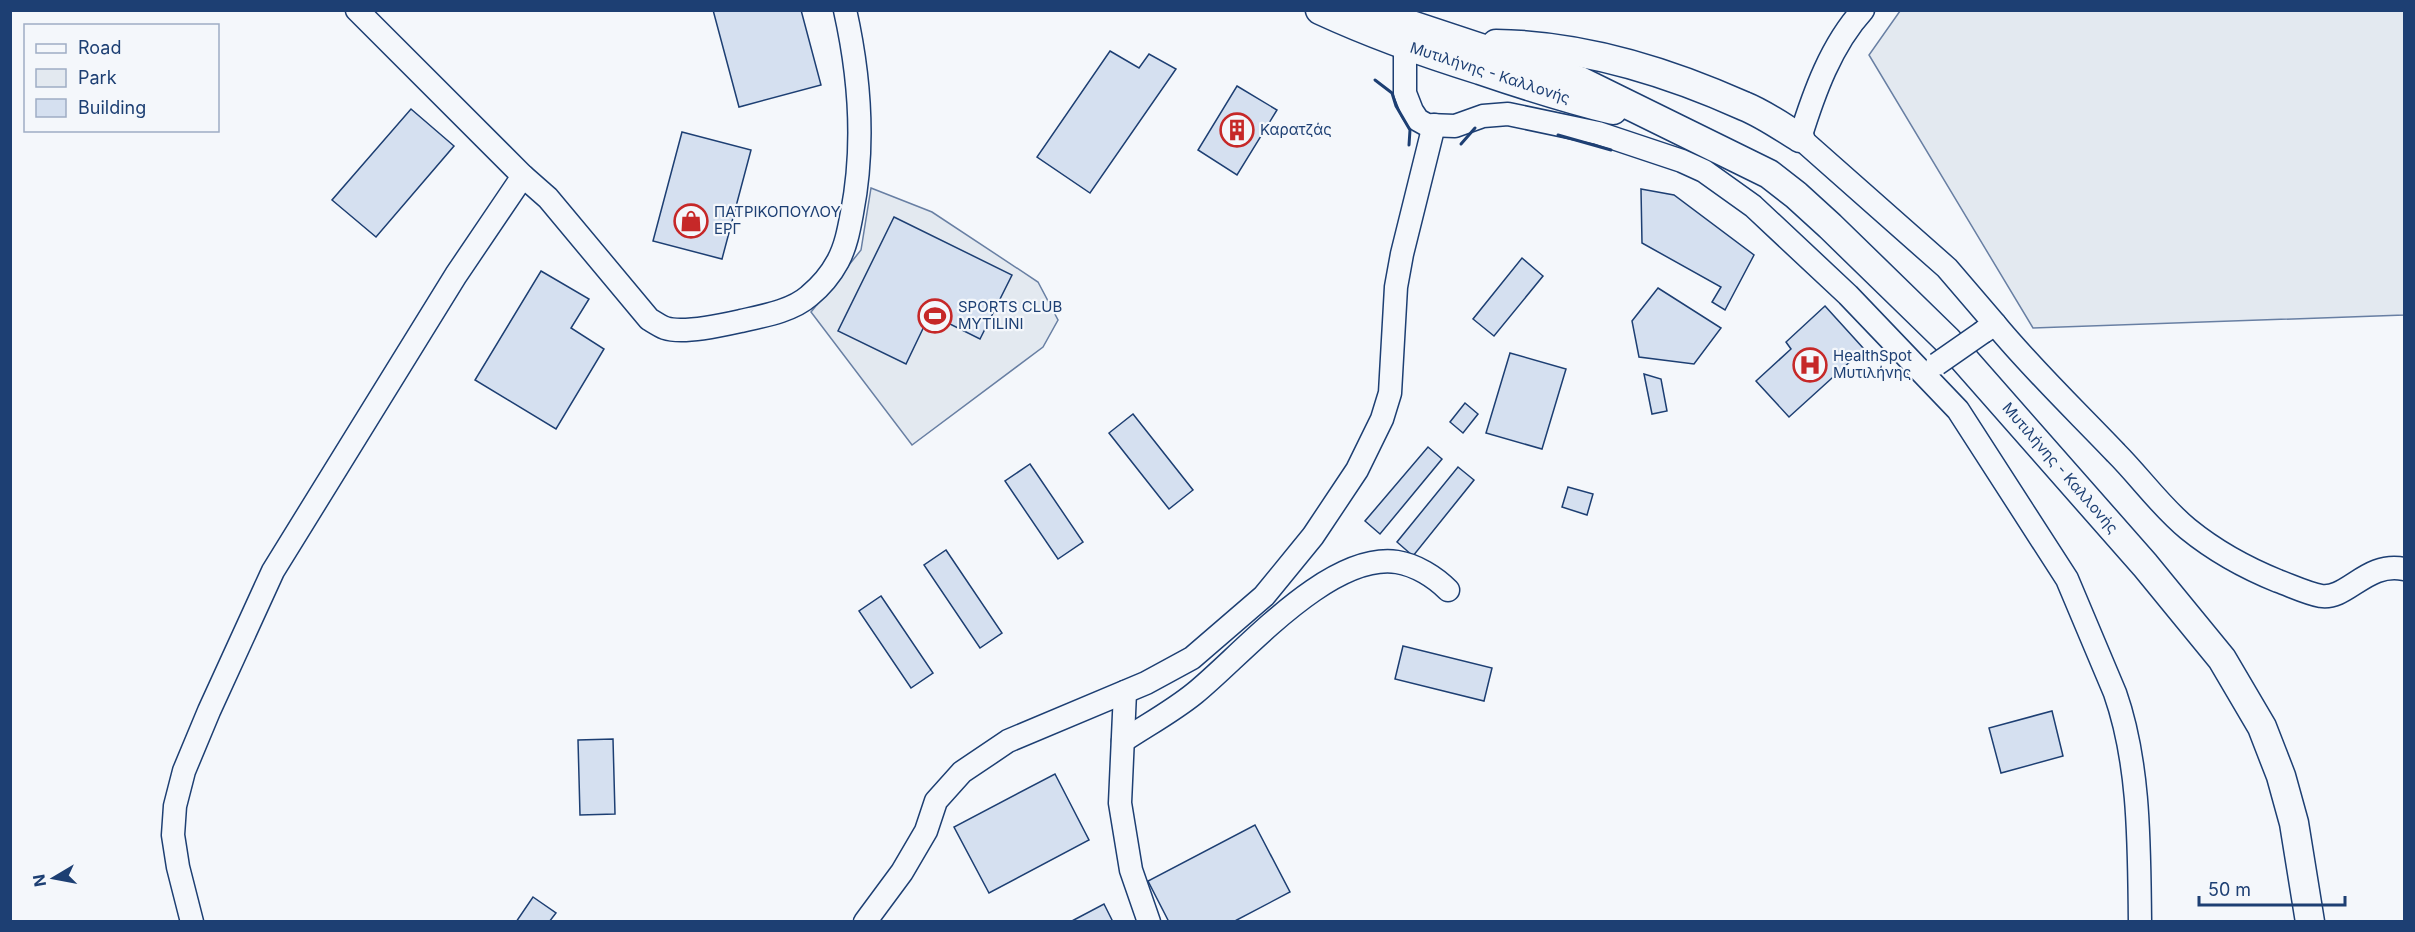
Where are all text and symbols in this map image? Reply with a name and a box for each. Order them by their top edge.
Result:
legend [24,24,219,132]
text: Road [78,37,121,58]
street label: Μυτιλήνης - Καλλονής [1408,38,1573,107]
text: Park [78,67,117,88]
text: Building [78,97,146,118]
building icon: Καρατζάς [1219,112,1255,148]
place label: Καρατζάς [1260,120,1332,139]
place label: ΠΑΤΡΙΚΟΠΟΥΛΟΥ ΕΡΓ [714,202,841,238]
shop icon: ΠΑΤΡΙΚΟΠΟΥΛΟΥ ΕΡΓ [673,203,709,239]
place label: SPORTS CLUB MYTILINI [958,297,1062,333]
sports icon: SPORTS CLUB MYTILINI [917,298,953,334]
place label: HealthSpot Μυτιλήνης [1833,346,1912,382]
hospital icon: HealthSpot Μυτιλήνης [1792,347,1828,383]
street label: Μυτιλήνης - Καλλονής [1998,398,2122,537]
north arrow [24,848,84,908]
scale bar [2199,869,2344,907]
text: N [28,873,50,888]
text: 50 m [2208,879,2251,900]

